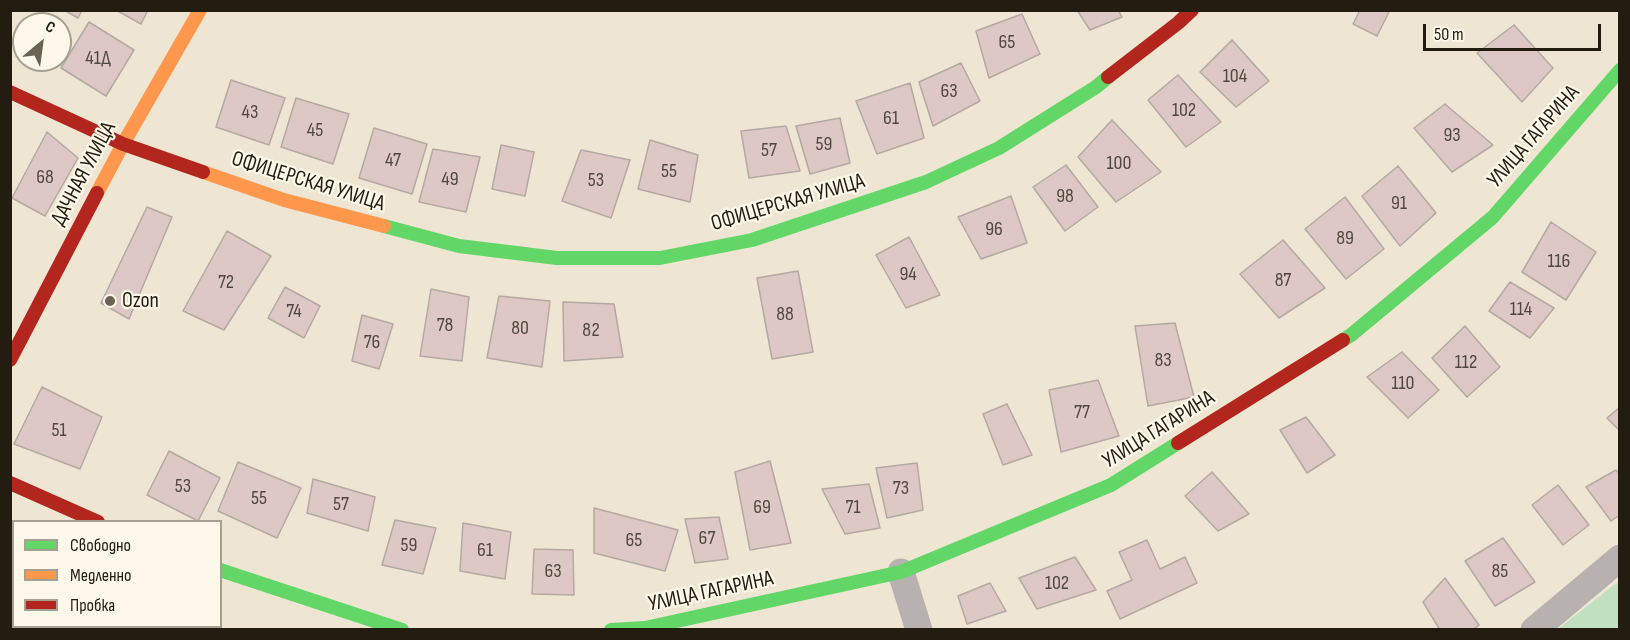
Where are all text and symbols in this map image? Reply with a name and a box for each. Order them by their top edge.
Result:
north arrow [12,12,72,72]
scale bar [1426,12,1604,50]
text: С [42,17,58,38]
text: 50 m [1434,24,1464,45]
house number: 65 [999,31,1015,55]
house number: 41Д [85,47,111,71]
house number: 104 [1223,65,1247,89]
house number: 63 [940,80,958,104]
street label: УЛИЦА ГАГАРИНА [1482,80,1586,194]
house number: 102 [1172,99,1196,123]
house number: 43 [242,101,258,125]
house number: 61 [883,107,899,131]
street label: ДАЧНАЯ УЛИЦА [46,118,122,230]
house number: 45 [307,119,323,143]
house number: 93 [1443,124,1461,148]
house number: 59 [816,133,832,157]
house number: 57 [761,139,777,163]
street label: ОФИЦЕРСКАЯ УЛИЦА [228,146,388,218]
house number: 47 [385,149,401,173]
house number: 100 [1107,152,1131,176]
house number: 55 [661,160,677,184]
house number: 68 [36,166,54,190]
house number: 49 [441,168,459,192]
street label: ОФИЦЕРСКАЯ УЛИЦА [708,168,868,238]
house number: 53 [588,169,604,193]
house number: 98 [1056,185,1074,209]
house number: 91 [1391,192,1407,216]
house number: 96 [985,218,1003,242]
house number: 89 [1336,227,1354,251]
house number: 116 [1548,250,1570,274]
house number: 94 [899,263,917,287]
house number: 87 [1275,269,1291,293]
house number: 72 [218,271,234,295]
place label: Ozon [122,288,159,314]
marker: Ozon [103,294,117,308]
house number: 114 [1510,298,1532,322]
house number: 74 [286,300,302,324]
house number: 88 [776,303,794,327]
house number: 78 [437,314,453,338]
house number: 80 [511,317,529,341]
house number: 82 [582,319,600,343]
house number: 76 [364,331,380,355]
house number: 83 [1154,349,1172,373]
house number: 112 [1455,351,1477,375]
house number: 110 [1392,372,1414,396]
street label: УЛИЦА ГАГАРИНА [1098,385,1220,475]
house number: 77 [1074,401,1090,425]
house number: 51 [51,419,67,443]
house number: 53 [175,475,191,499]
house number: 73 [893,477,909,501]
house number: 55 [251,487,267,511]
house number: 57 [333,493,349,517]
house number: 69 [753,496,771,520]
house number: 71 [845,496,861,520]
legend [12,520,222,628]
house number: 67 [699,527,715,551]
house number: 65 [626,529,642,553]
house number: 59 [401,534,417,558]
text: Свободно [70,535,131,556]
house number: 61 [477,539,493,563]
house number: 63 [544,560,562,584]
house number: 85 [1492,560,1508,584]
text: Медленно [70,565,132,586]
street label: УЛИЦА ГАГАРИНА [646,566,776,618]
house number: 102 [1045,572,1069,596]
text: Пробка [70,595,115,616]

